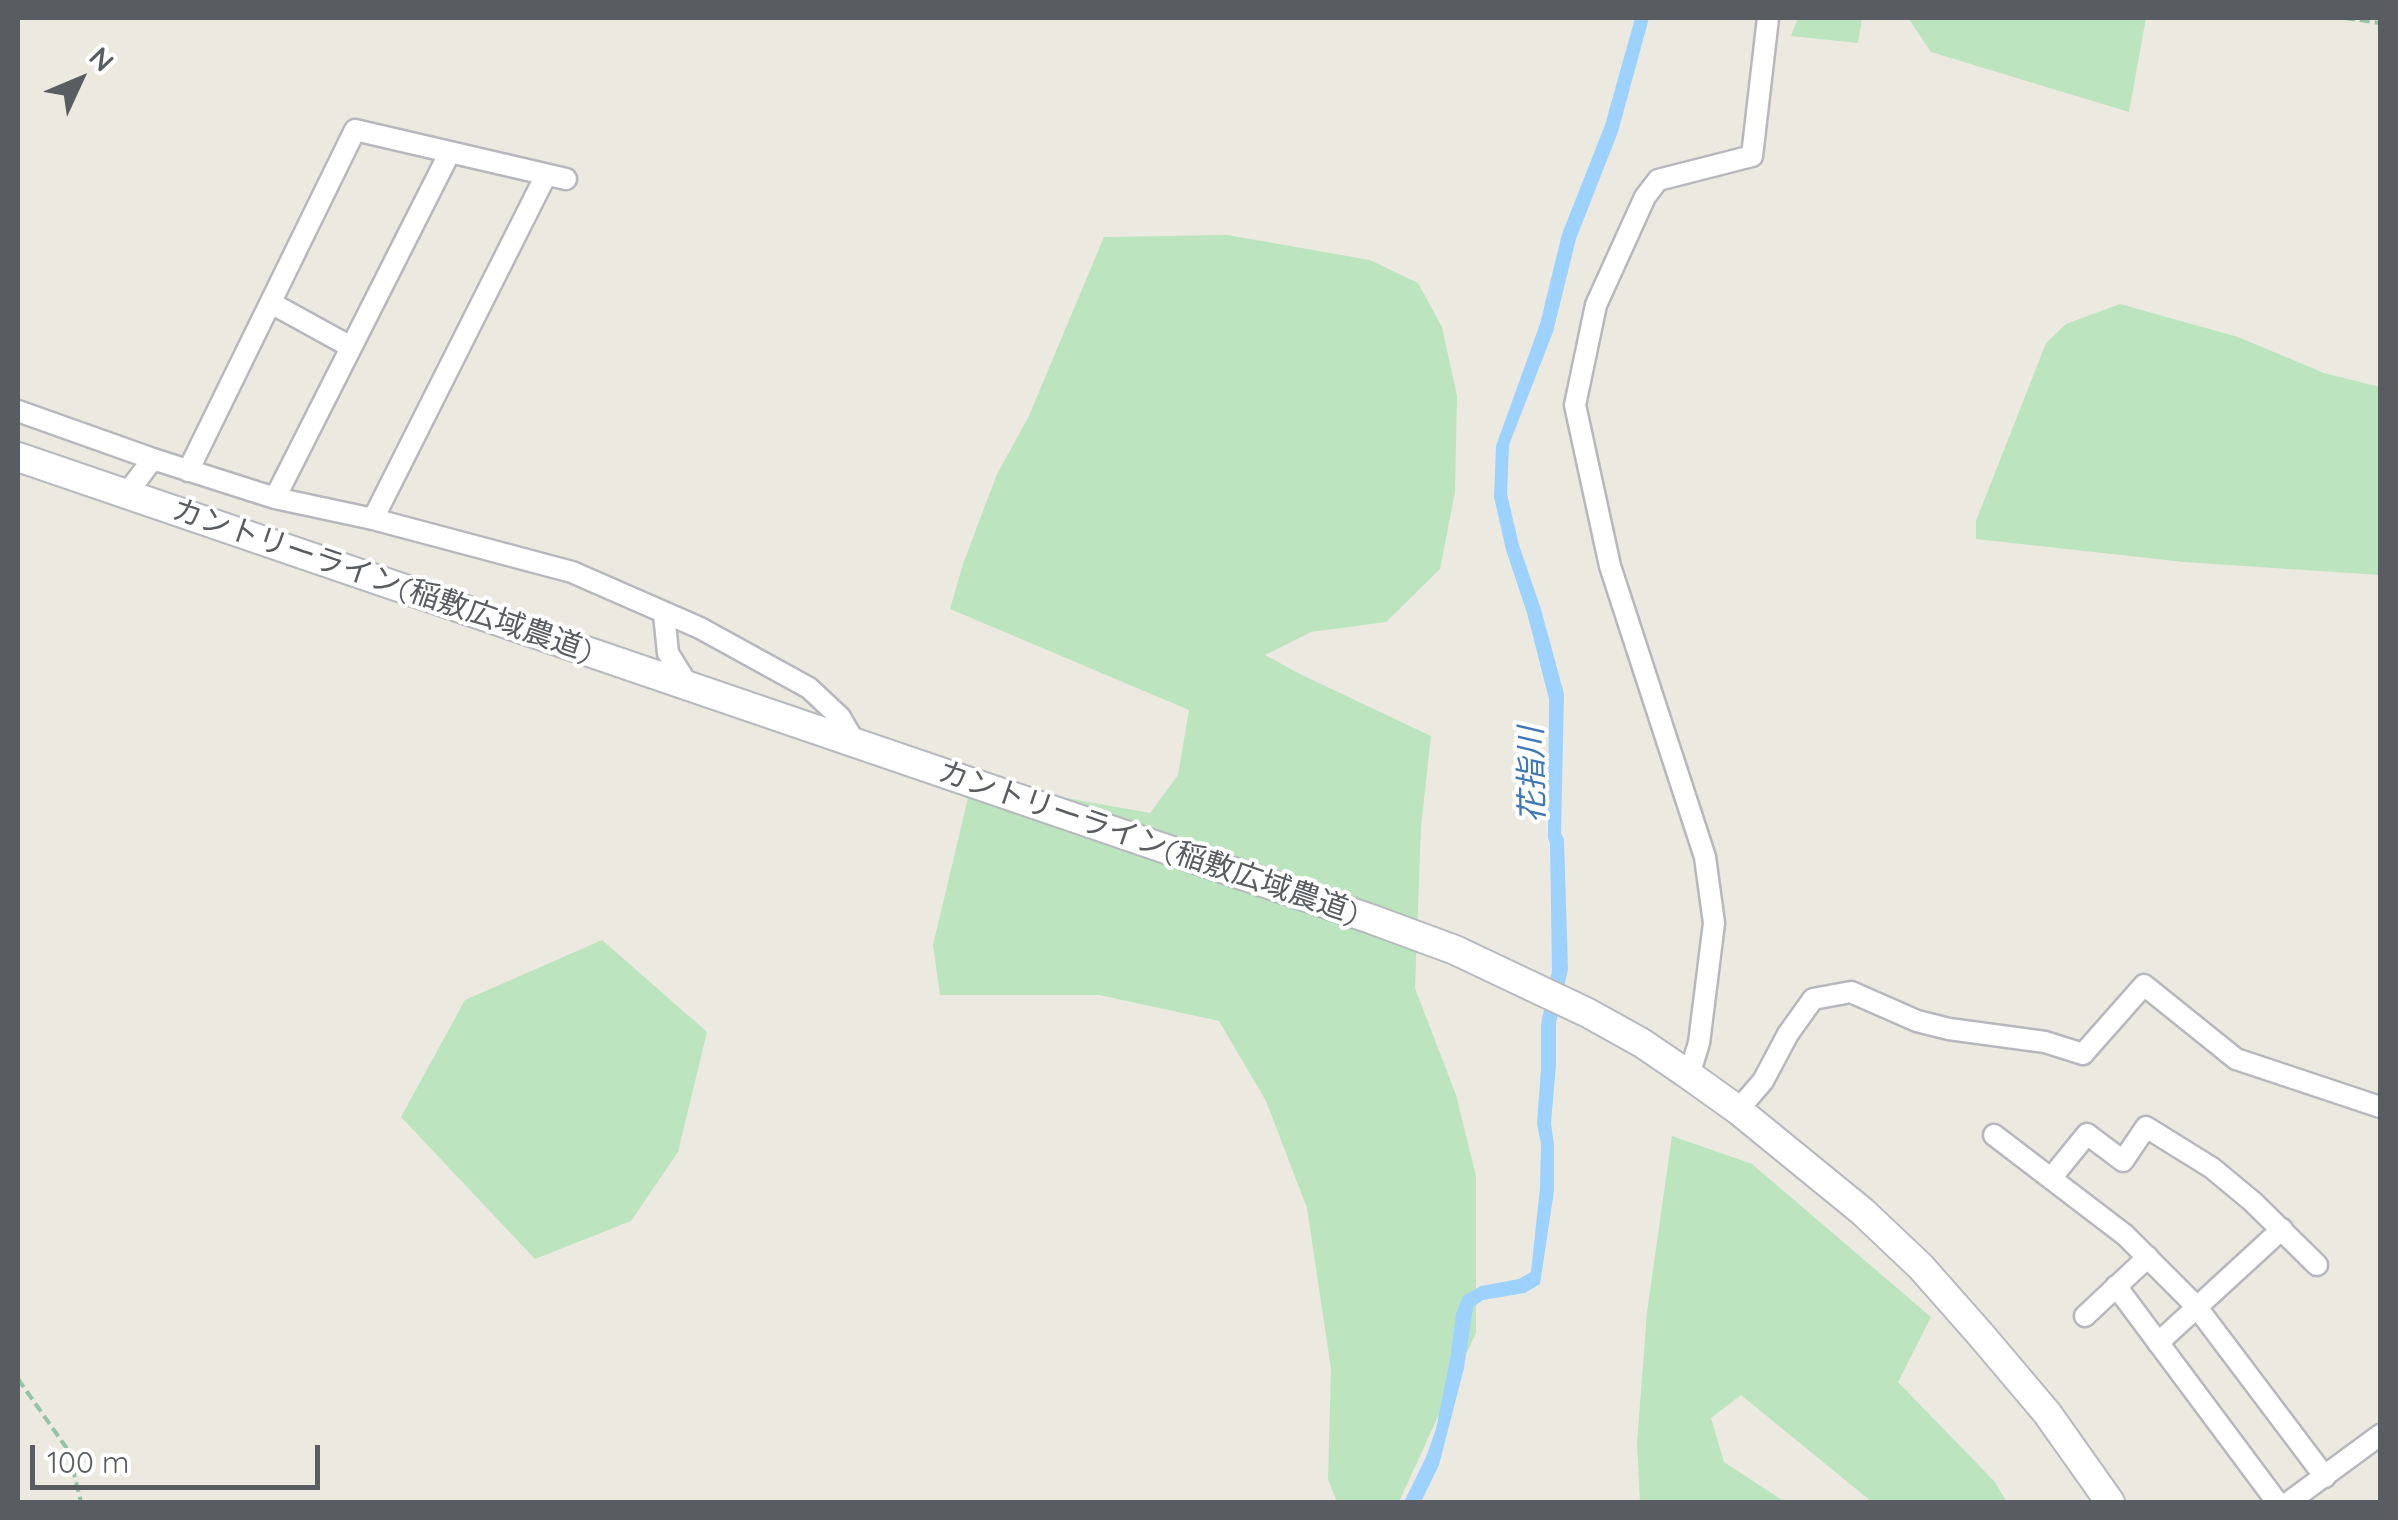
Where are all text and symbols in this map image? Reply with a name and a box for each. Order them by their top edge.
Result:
north arrow [30,30,130,130]
text: N [82,39,122,78]
street label: カントリーライン(稲敷広域農道) [167,492,597,670]
water label: 花指川 [1513,727,1553,823]
street label: カントリーライン(稲敷広域農道) [933,754,1363,932]
scale bar [35,1425,325,1487]
text: 100 m [47,1443,129,1481]

